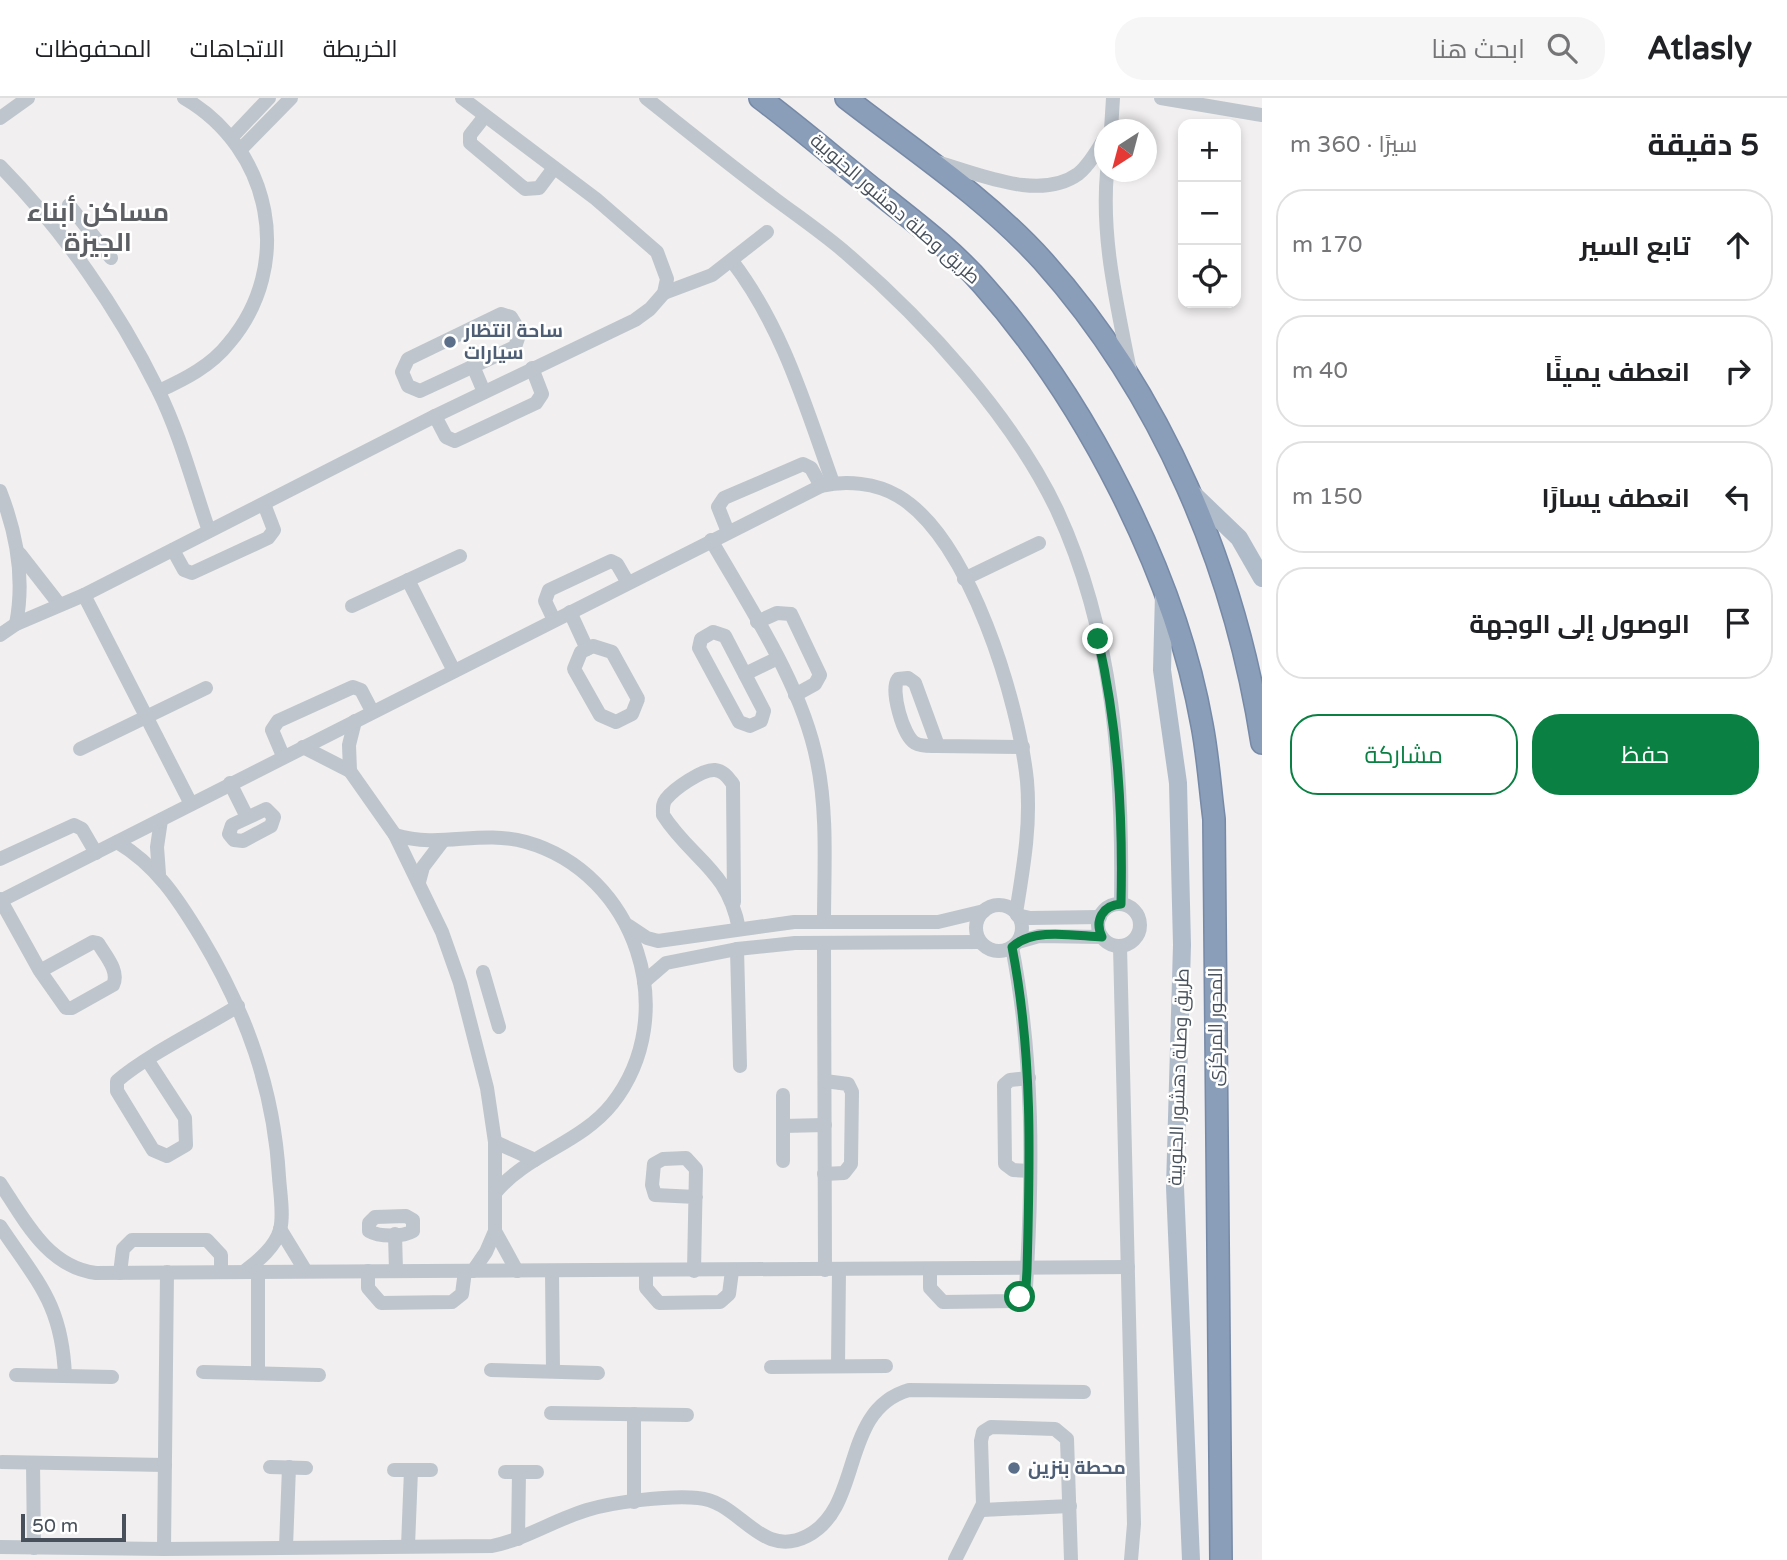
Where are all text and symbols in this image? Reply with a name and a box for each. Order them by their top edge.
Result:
search box [1115,17,1605,80]
icon: search [1543,29,1581,67]
text: Atlasly [1647,29,1752,68]
text: ابحث هنا [1431,34,1525,65]
text: المحفوظات [35,35,152,64]
text: الاتجاهات [190,35,285,64]
text: الخريطة [323,35,398,64]
north arrow [1094,119,1157,182]
map controls [1178,119,1241,308]
button: + [1178,119,1241,182]
text: 5 دقيقة [1648,127,1759,164]
street label: طريق وصلة دهشور الجنوبية [805,129,984,289]
text: سيرًا · 360 m [1290,131,1417,159]
button: − [1178,182,1241,245]
district label: مساكن أبناء الجيزة [27,195,169,258]
icon: ahead [1719,226,1757,264]
text: 170 m [1292,231,1362,259]
text: تابع السير [1580,231,1690,262]
button: locate [1178,245,1241,308]
place label: ساحة انتظار سيارات [463,320,563,364]
marker: ساحة انتظار سيارات [442,334,458,350]
icon: right [1719,352,1757,390]
text: 40 m [1292,357,1348,385]
text: انعطف يمينًا [1545,357,1690,388]
icon: left [1719,478,1757,516]
text: 150 m [1292,483,1362,511]
text: انعطف يسارًا [1541,483,1690,514]
icon: arrive [1719,604,1757,642]
text: الوصول إلى الوجهة [1469,609,1690,640]
route end [1082,623,1113,654]
button: مشاركة [1290,714,1518,795]
button: حفظ [1532,714,1759,795]
street label: طريق وصلة دهشور الجنوبية [1164,968,1195,1186]
street label: المحور المركزى [1205,968,1227,1087]
route start [1004,1281,1035,1312]
place label: محطة بنزين [1028,1457,1126,1479]
marker: محطة بنزين [1006,1460,1022,1476]
scale bar [21,1511,126,1543]
text: 50 m [32,1515,78,1537]

